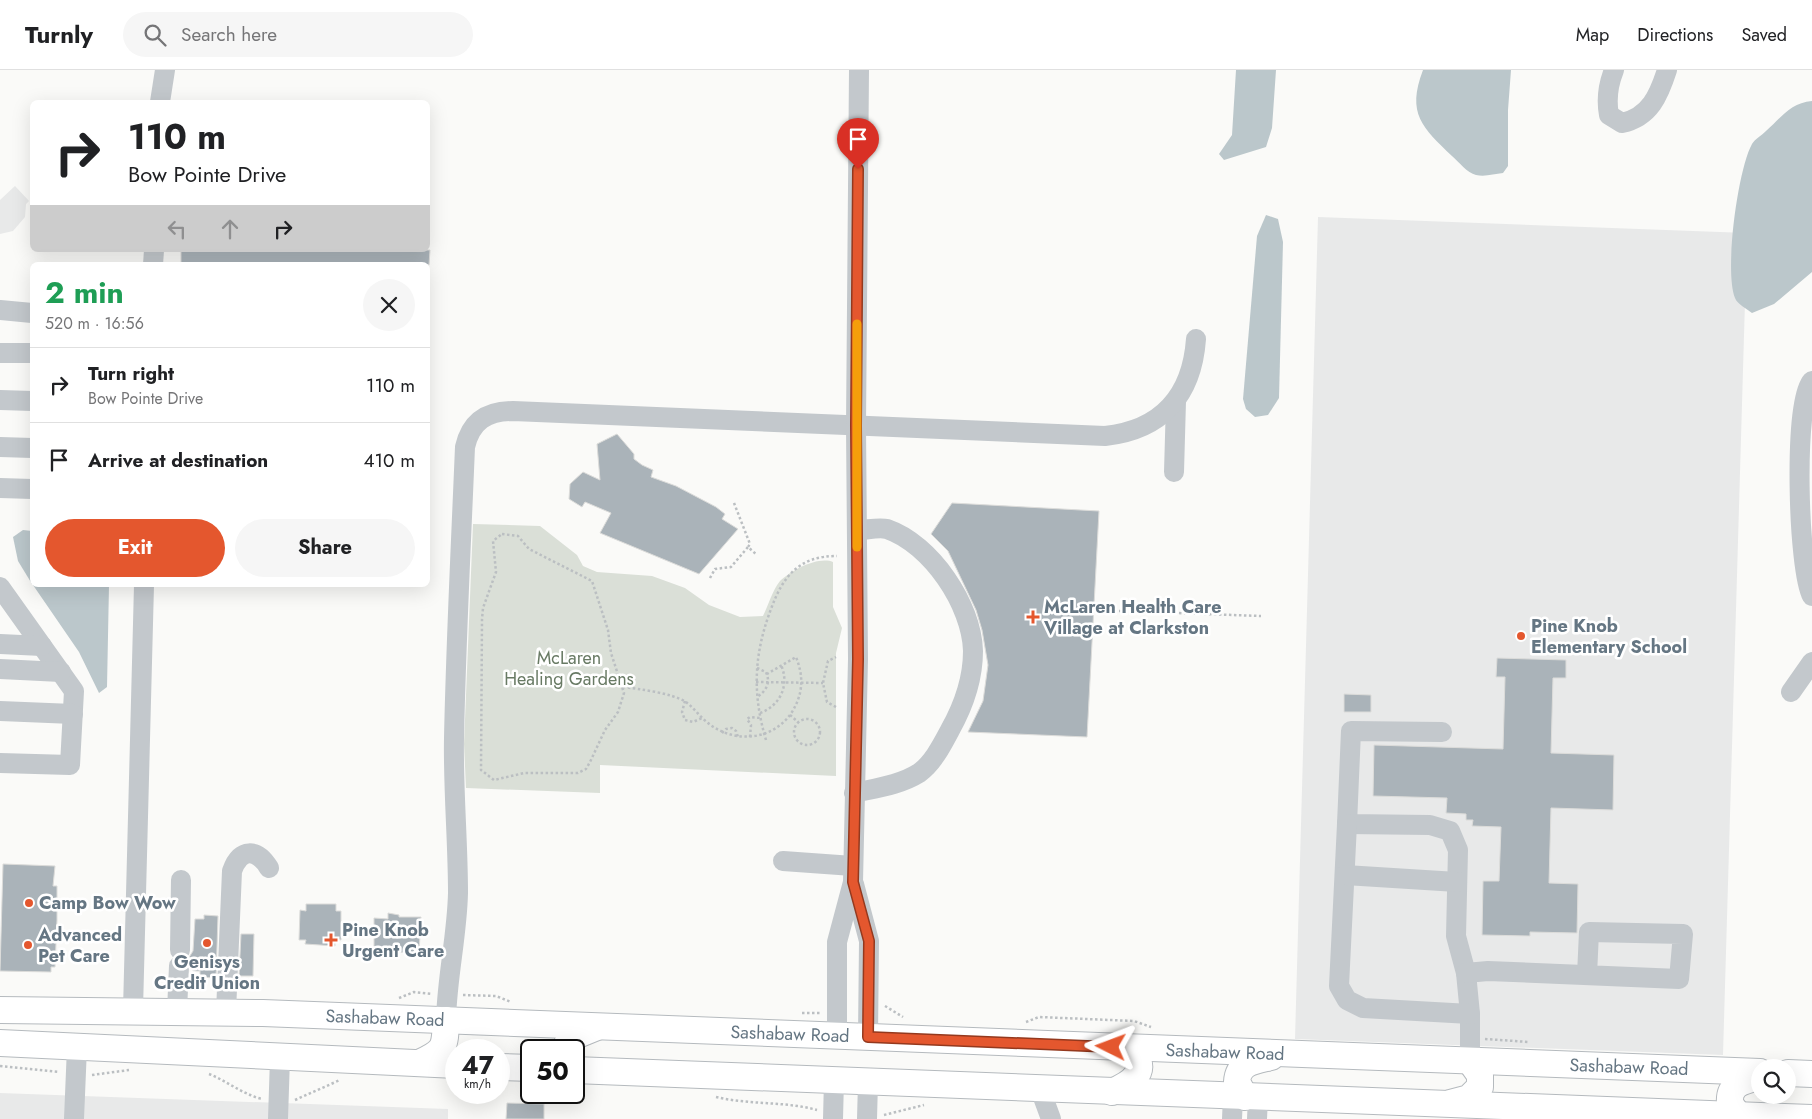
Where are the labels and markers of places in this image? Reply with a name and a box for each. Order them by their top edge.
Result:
pin [837,118,879,169]
place label: McLaren Health Care Village at Clarkston [1043,594,1221,641]
marker: McLaren Health Care Village at Clarkston [1026,610,1040,624]
place label: Pine Knob Elementary School [1531,613,1687,660]
marker: Pine Knob Elementary School [1515,630,1527,642]
place label: Camp Bow Wow [39,890,176,916]
marker: Camp Bow Wow [23,897,35,909]
place label: Pine Knob Urgent Care [342,917,444,964]
place label: Advanced Pet Care [37,922,122,969]
marker: Pine Knob Urgent Care [324,933,338,947]
marker: Genisys Credit Union [201,937,213,949]
marker: Advanced Pet Care [22,939,34,951]
place label: Genisys Credit Union [154,949,260,996]

